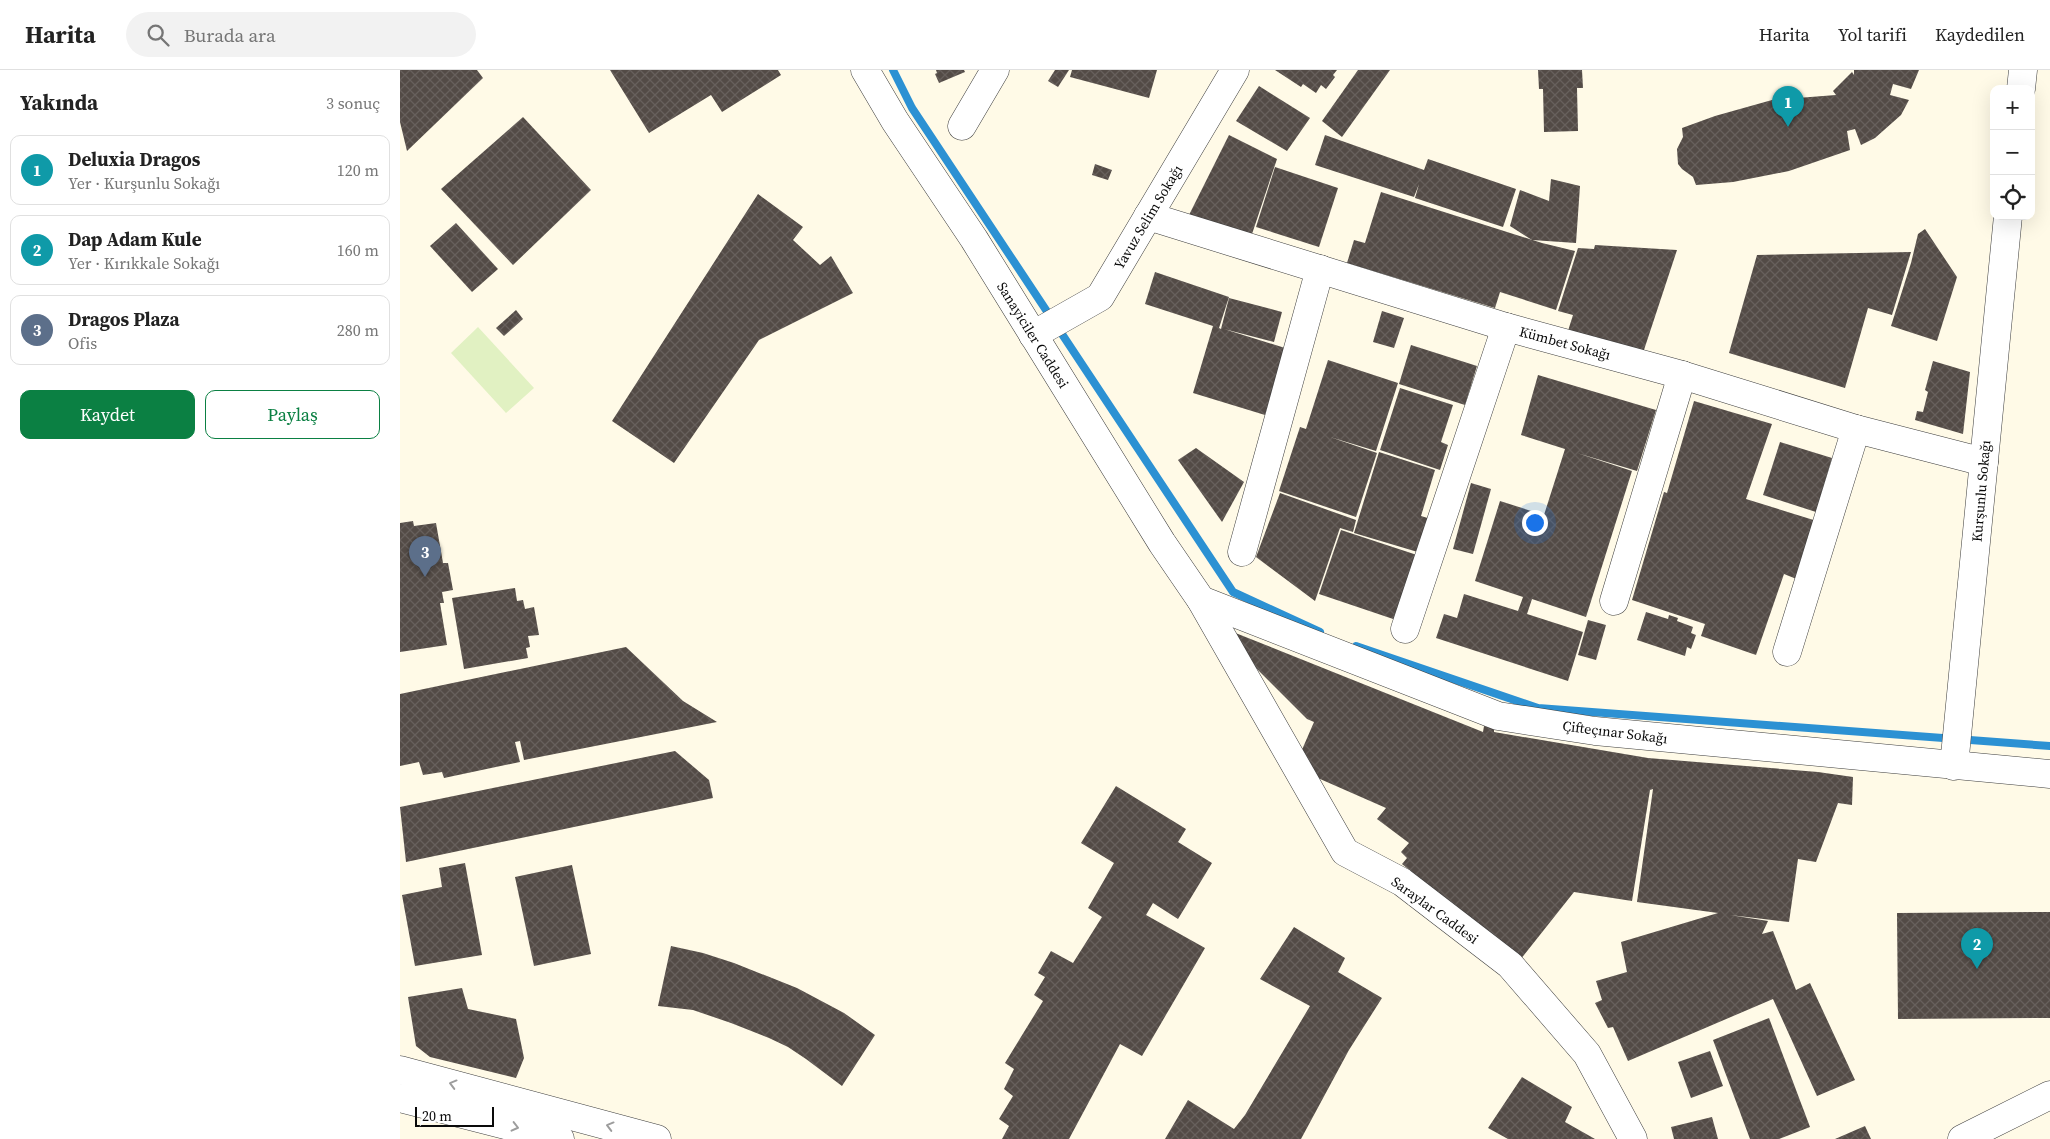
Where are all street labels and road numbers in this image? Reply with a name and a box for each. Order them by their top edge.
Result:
street label: Yavuz Selim Sokağı [1109,161,1187,273]
street label: Sanayiciler Caddesi [992,278,1074,392]
street label: Kümbet Sokağı [1517,321,1613,365]
street label: Kurşunlu Sokağı [1967,439,1995,543]
street label: Çifteçınar Sokağı [1561,716,1669,748]
street label: Saraylar Caddesi [1387,872,1483,948]

